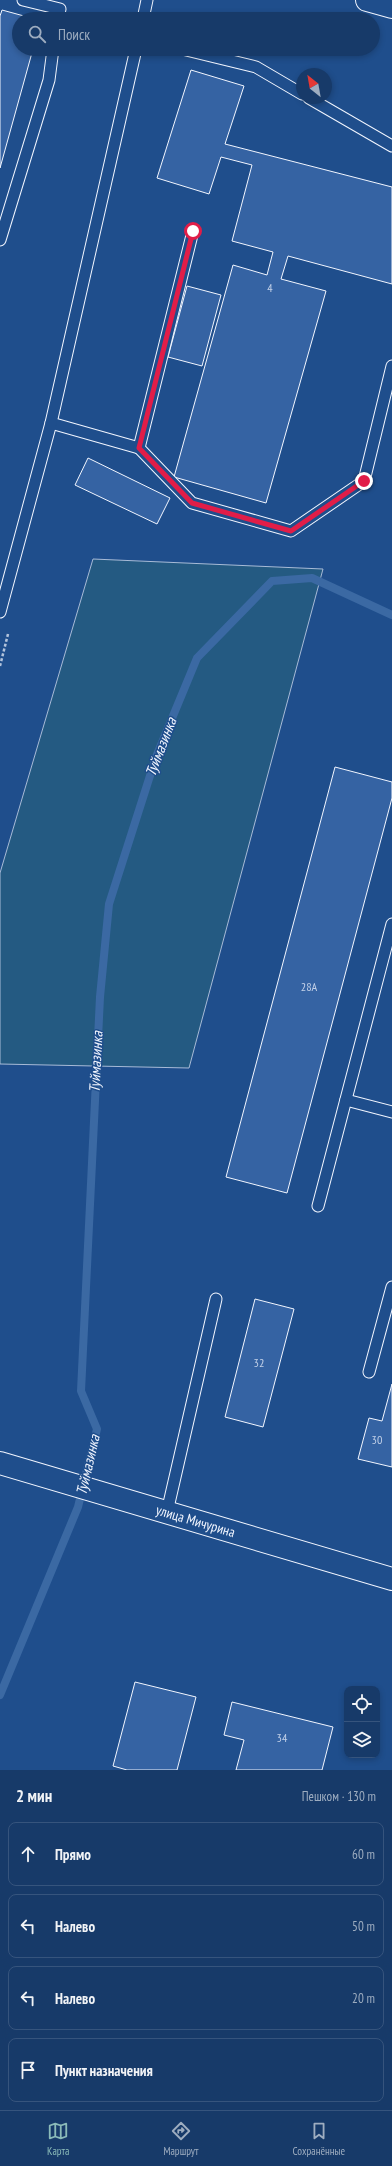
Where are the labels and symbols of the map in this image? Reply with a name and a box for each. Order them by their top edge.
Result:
north arrow [296,68,332,104]
route start [184,222,202,240]
house number: 4 [267,280,273,295]
route end [355,472,373,490]
water label: Туймазинка [141,714,181,779]
house number: 28А [301,979,318,994]
water label: Туймазинка [84,1030,107,1093]
house number: 32 [254,1355,264,1370]
water label: Туймазинка [71,1432,104,1497]
house number: 30 [372,1432,382,1447]
street label: улица Мичурина [154,1501,237,1541]
house number: 34 [277,1730,288,1745]

